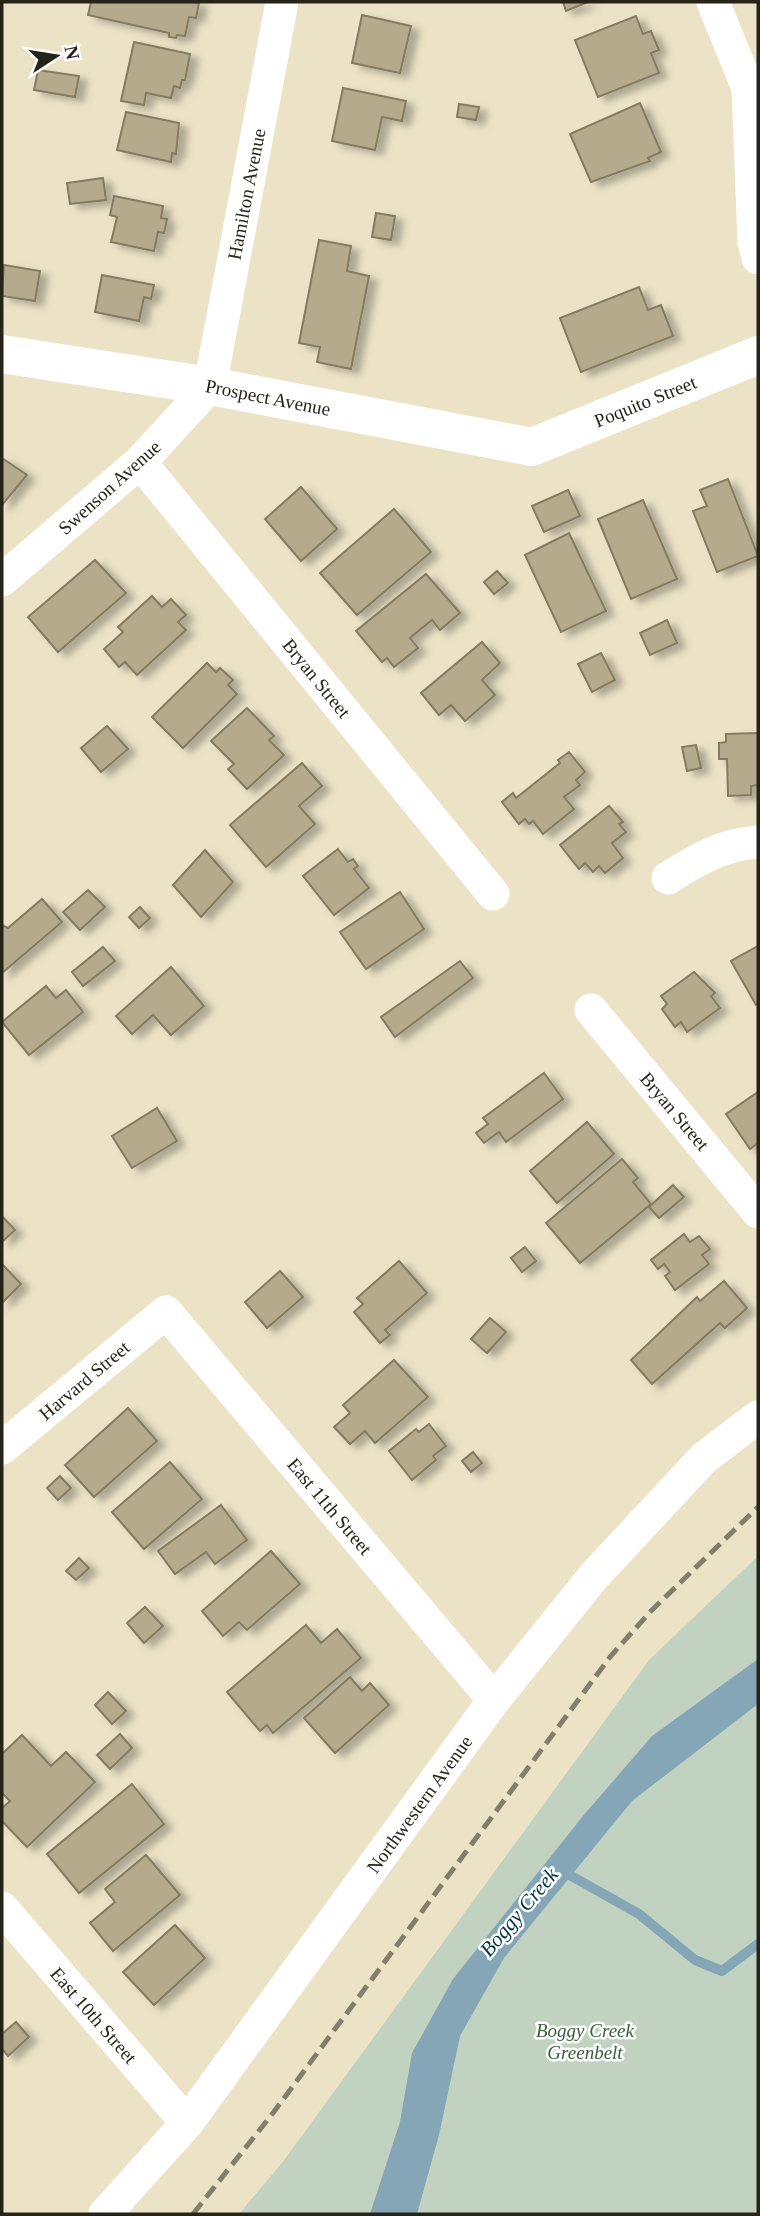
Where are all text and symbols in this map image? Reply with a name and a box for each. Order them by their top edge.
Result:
north arrow [21,21,91,91]
text: N [60,44,84,62]
street label: Hamilton Avenue [223,127,270,261]
street label: Poquito Street [591,371,700,431]
street label: Prospect Avenue [204,375,332,420]
street label: Swenson Avenue [54,436,165,539]
street label: Bryan Street [278,635,355,723]
street label: Bryan Street [636,1068,714,1155]
street label: Harvard Street [35,1336,134,1424]
street label: East 11th Street [283,1454,377,1559]
street label: Northwestern Avenue [362,1731,476,1877]
water label: Boggy Creek [475,1862,563,1961]
street label: East 10th Street [46,1963,141,2068]
park label: Boggy Creek Greenbelt [536,2020,635,2063]

